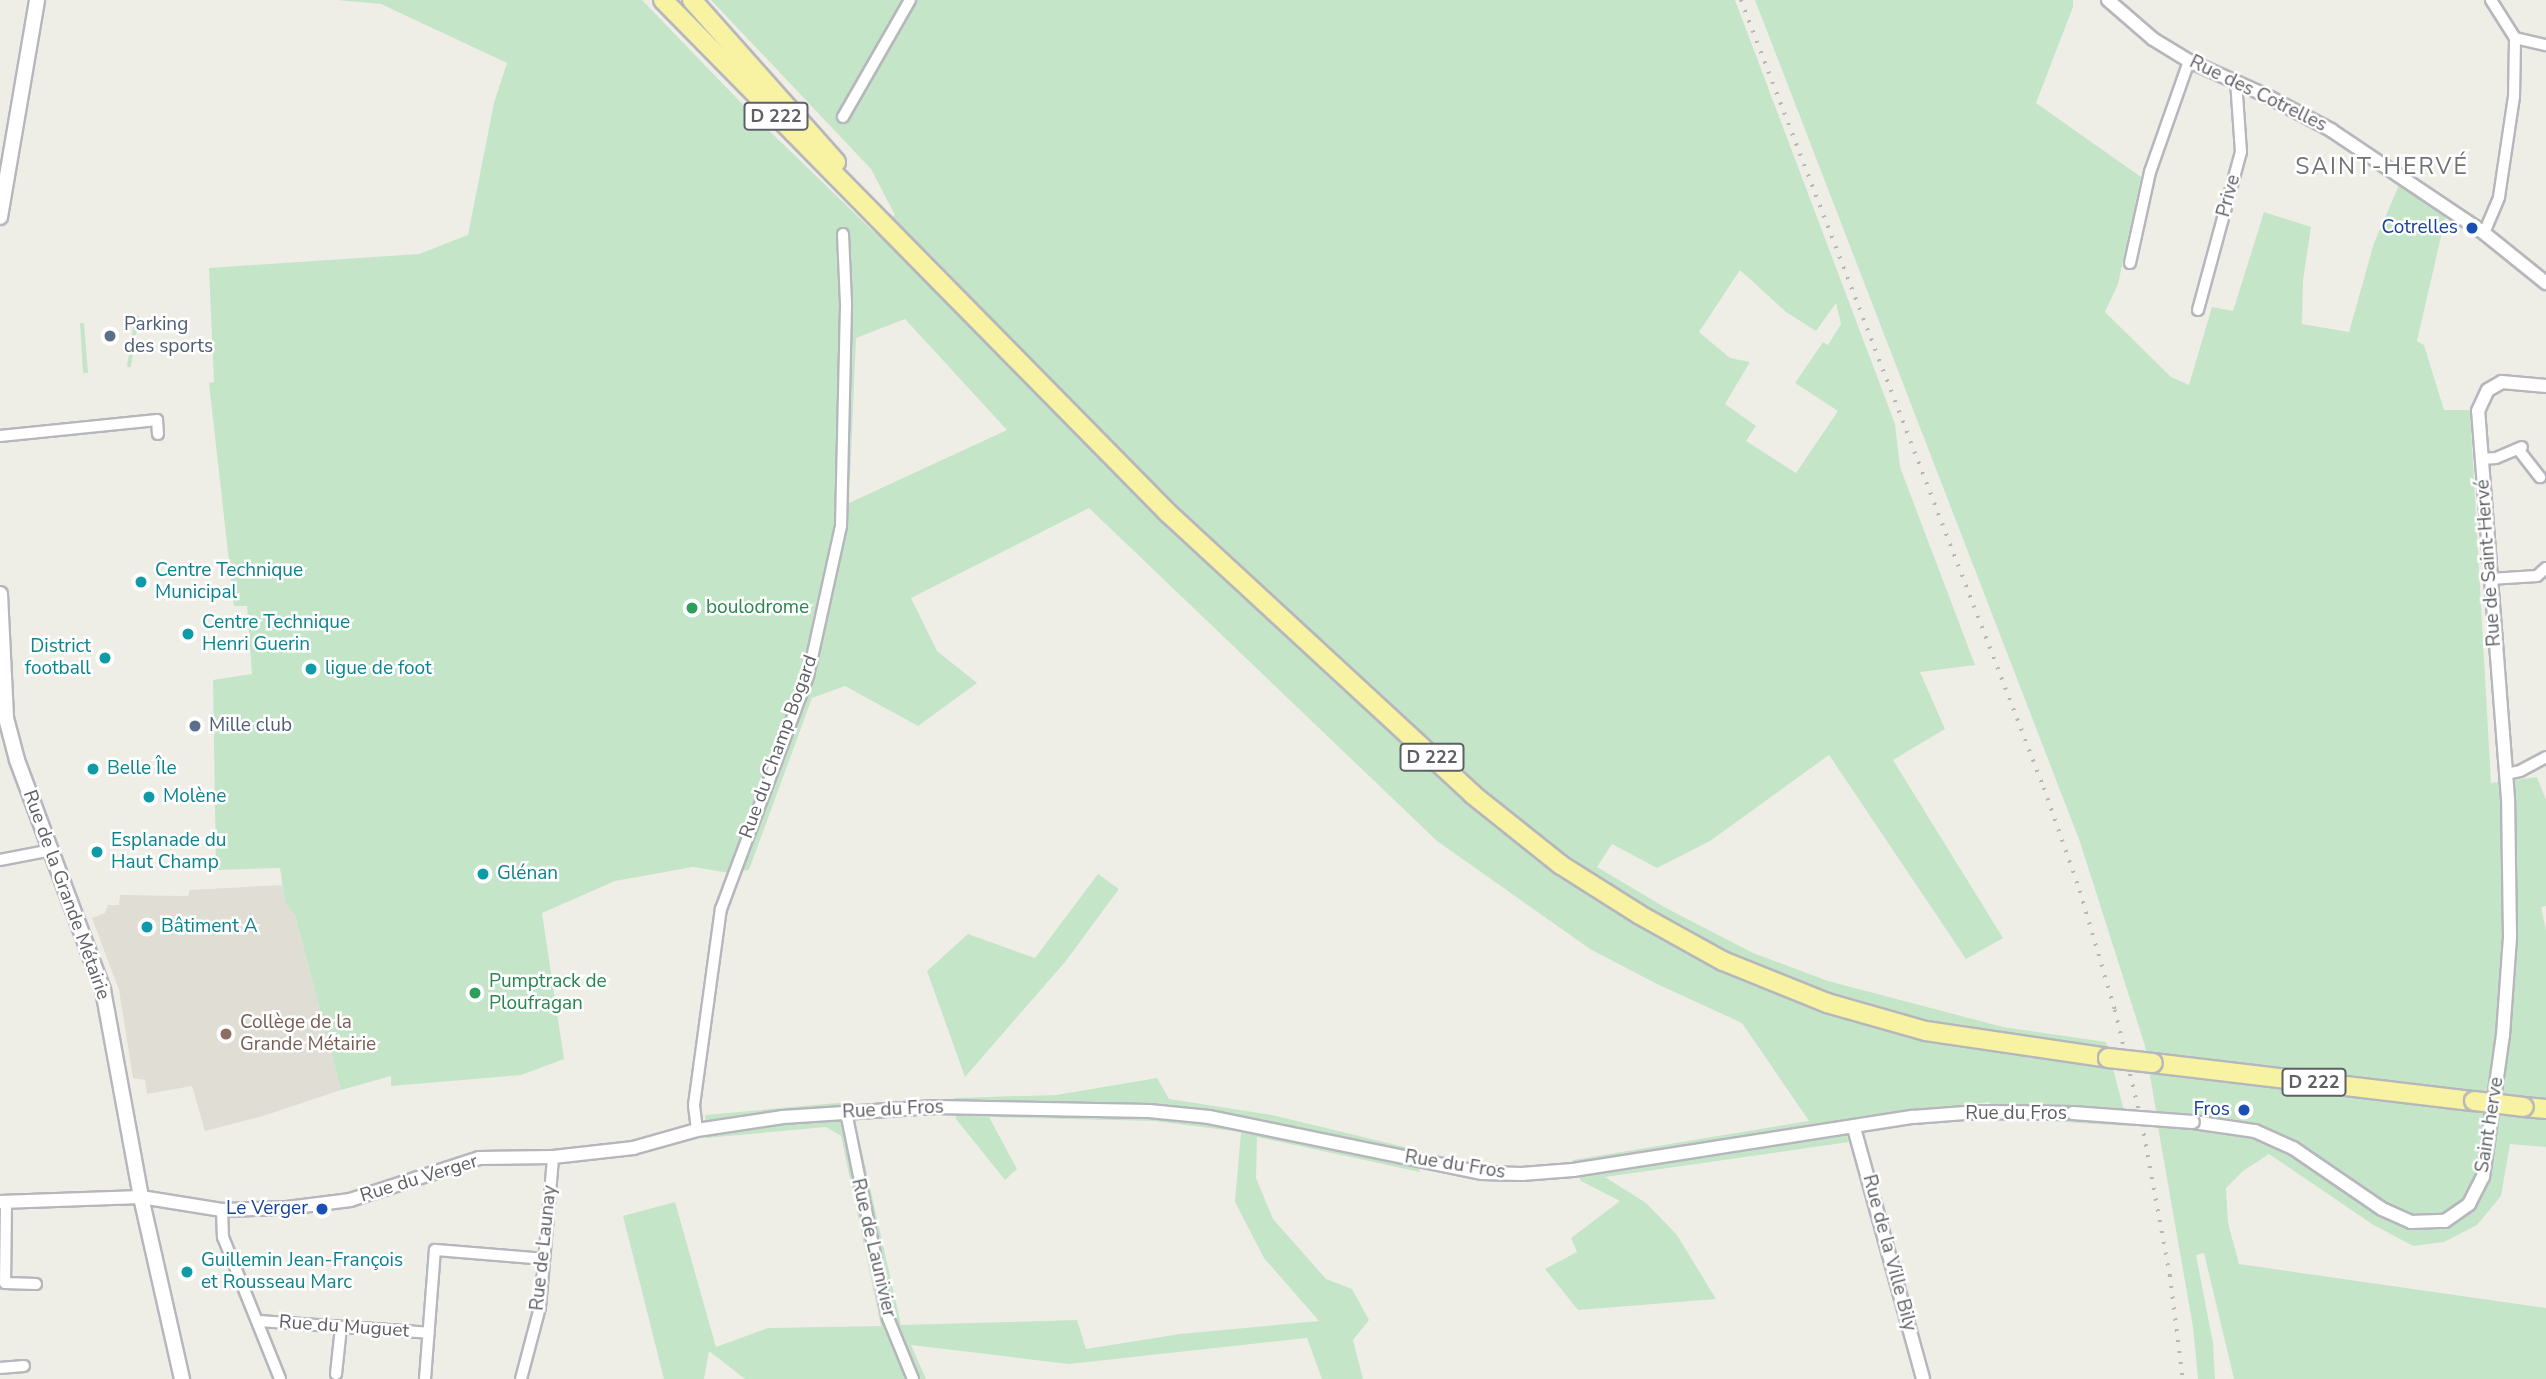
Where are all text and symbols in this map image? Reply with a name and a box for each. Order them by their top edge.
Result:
street label: Rue des Cotrelles [2186,51,2330,137]
road number: D 222 [743,102,809,131]
district label: SAINT-HERVÉ [2297,153,2467,181]
street label: Prive [2212,172,2246,220]
place label: Cotrelles [2382,217,2458,239]
marker: Cotrelles [2464,220,2480,236]
place label: Parking des sports [124,314,213,358]
marker: Parking des sports [102,328,118,344]
street label: Rue de Saint-Hervé [2472,479,2506,647]
place label: Centre Technique Municipal [155,560,303,604]
marker: Centre Technique Municipal [133,574,149,590]
place label: boulodrome [706,597,809,619]
marker: boulodrome [684,600,700,616]
place label: Centre Technique Henri Guerin [202,612,350,656]
marker: Centre Technique Henri Guerin [180,626,196,642]
place label: District football [25,636,91,680]
marker: District football [97,650,113,666]
street label: Rue du Champ Bogard [735,652,823,842]
place label: ligue de foot [325,658,432,680]
marker: ligue de foot [303,661,319,677]
place label: Mille club [209,715,292,737]
marker: Mille club [187,718,203,734]
road number: D 222 [1399,742,1465,772]
place label: Belle Île [107,758,177,780]
marker: Belle Île [85,761,101,777]
place label: Molène [163,786,226,808]
street label: Rue de la Grande Métairie [17,787,115,1003]
marker: Molène [141,789,157,805]
place label: Esplanade du Haut Champ [111,830,227,874]
marker: Esplanade du Haut Champ [89,844,105,860]
place label: Glénan [497,863,558,885]
marker: Glénan [475,866,491,882]
place label: Bâtiment A [161,916,258,938]
marker: Bâtiment A [139,919,155,935]
place label: Pumptrack de Ploufragan [489,971,607,1015]
marker: Pumptrack de Ploufragan [467,985,483,1001]
place label: Collège de la Grande Métairie [240,1012,376,1056]
marker: Collège de la Grande Métairie [218,1026,234,1042]
road number: D 222 [2281,1068,2347,1097]
street label: Saint herve [2471,1076,2509,1174]
street label: Rue du Fros [842,1096,944,1124]
place label: Fros [2193,1099,2230,1121]
marker: Fros [2236,1102,2252,1118]
street label: Rue du Fros [1965,1103,2067,1125]
street label: Rue du Fros [1403,1146,1507,1184]
street label: Rue du Verger [357,1150,481,1208]
street label: Rue de la Ville Bily [1857,1172,1921,1334]
street label: Rue de Launivier [846,1176,900,1320]
street label: Rue de Launay [526,1184,562,1312]
place label: Le Verger [226,1198,308,1220]
marker: Le Verger [314,1201,330,1217]
place label: Guillemin Jean-François et Rousseau Marc [201,1250,403,1294]
marker: Guillemin Jean-François et Rousseau Marc [179,1264,195,1280]
street label: Rue du Muguet [278,1311,410,1343]

